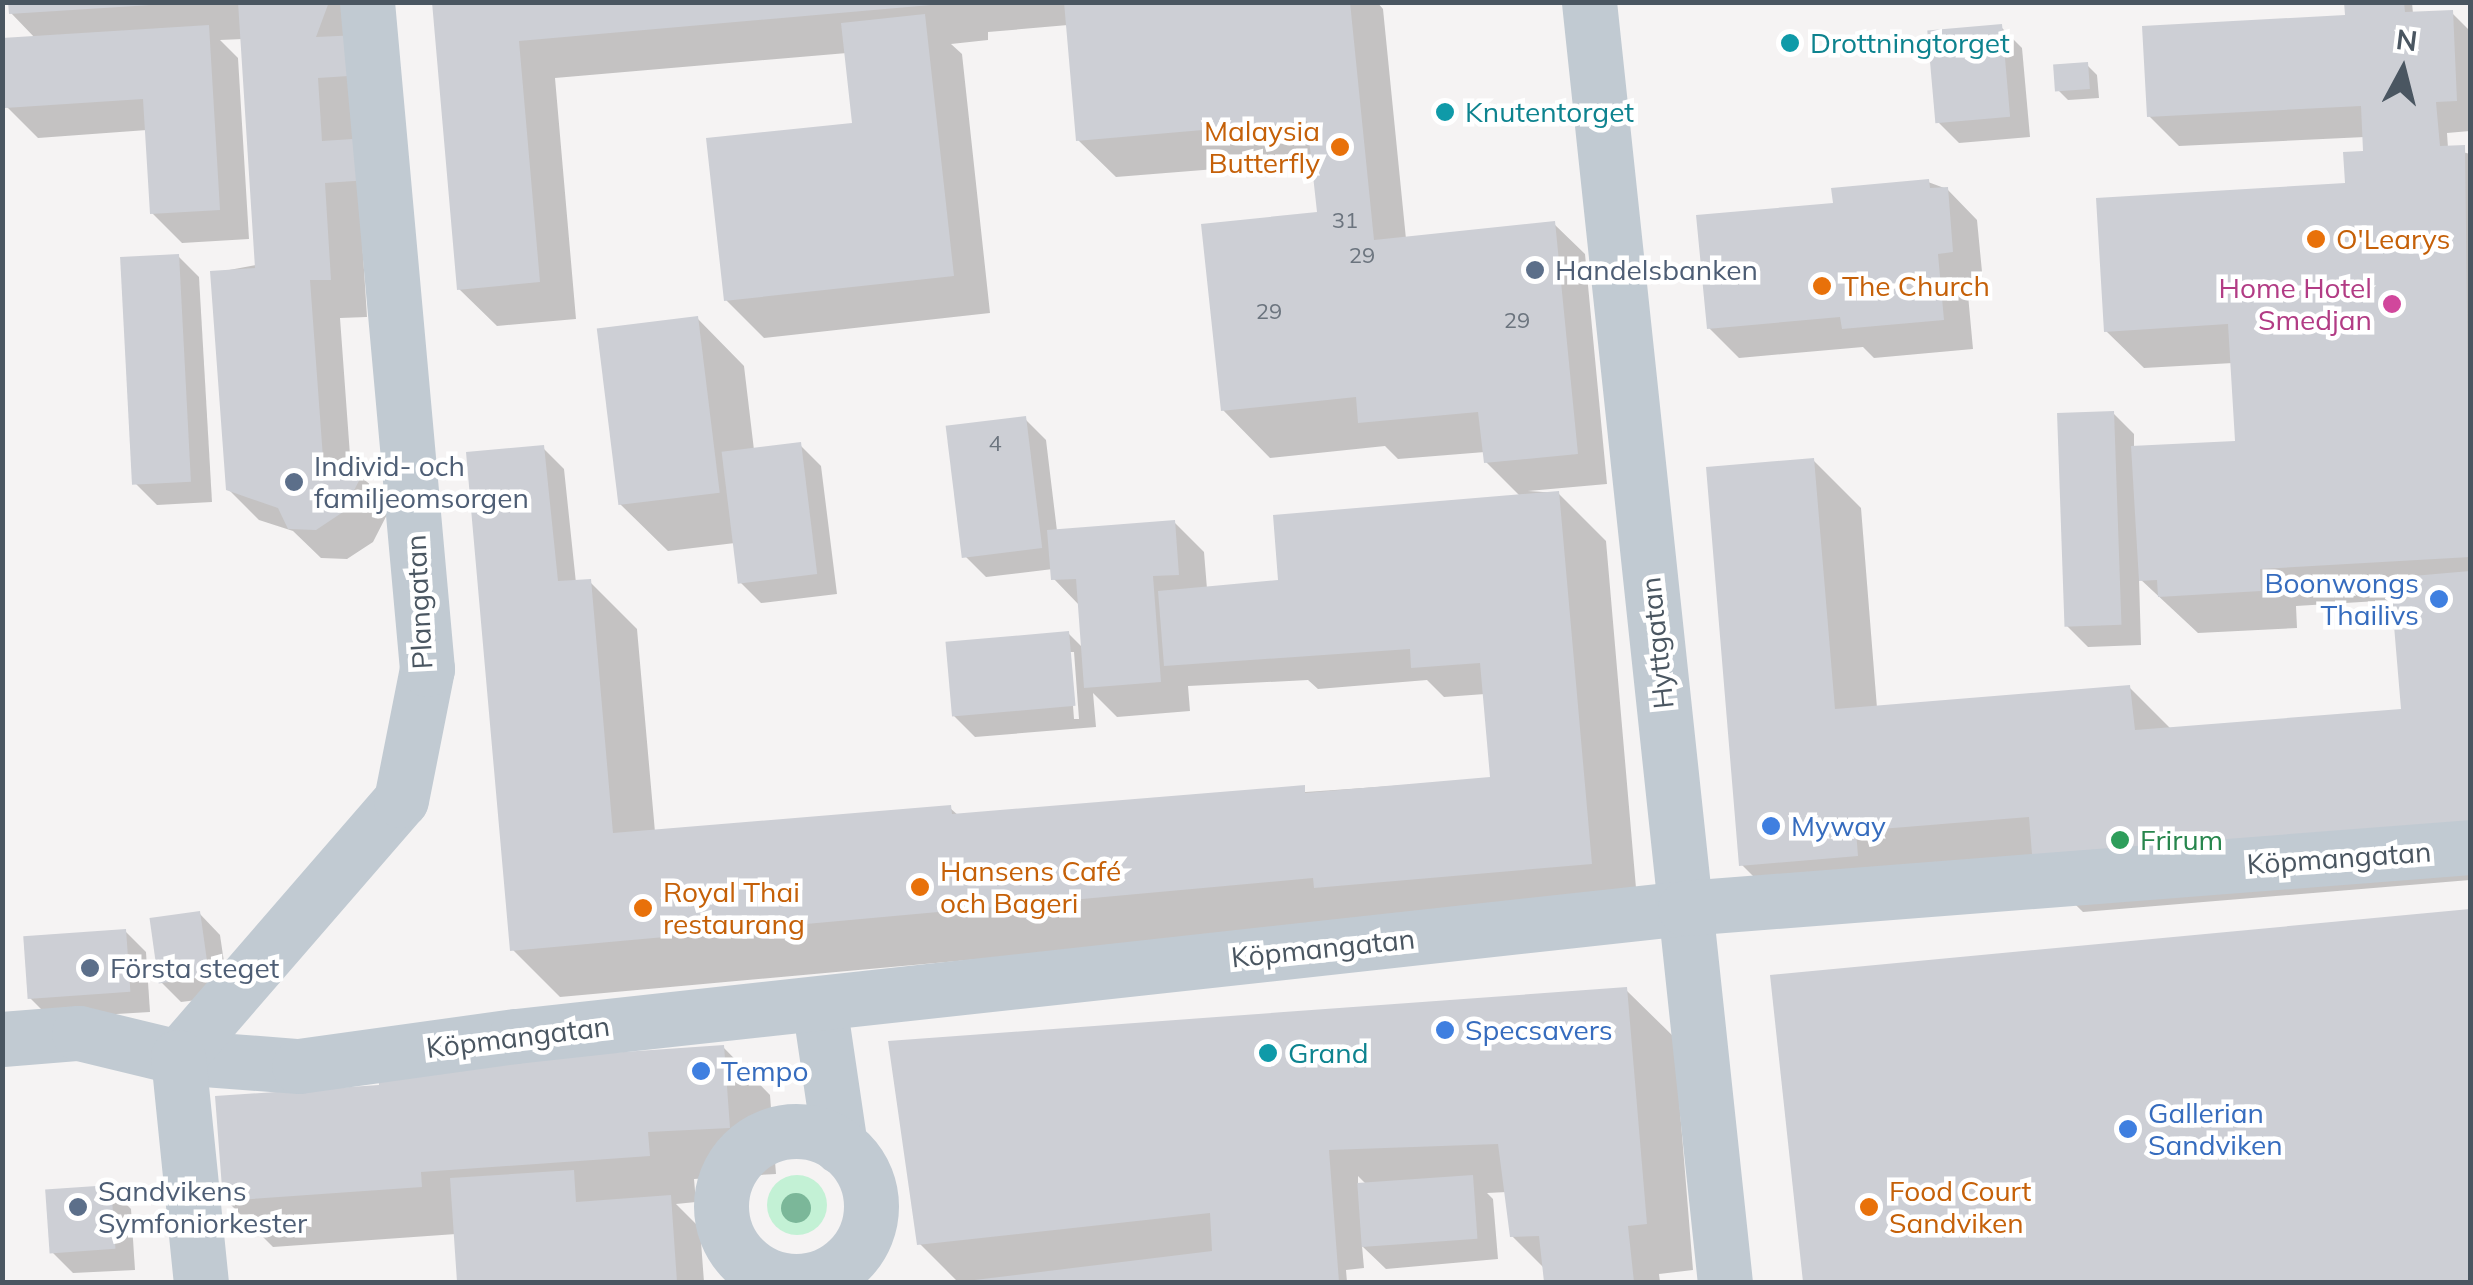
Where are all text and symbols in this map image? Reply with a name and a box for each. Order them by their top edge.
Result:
north arrow [2353,20,2453,120]
text: N [2394,21,2419,58]
place label: Drottningtorget [1810,26,2010,60]
marker: Drottningtorget [1779,32,1801,54]
place label: Knutentorget [1465,95,1634,129]
marker: Knutentorget [1434,101,1456,123]
place label: Malaysia Butterfly [1204,114,1320,180]
marker: Malaysia Butterfly [1329,136,1351,158]
house number: 31 [1332,208,1358,234]
place label: O'Learys [2336,222,2450,256]
marker: O'Learys [2305,228,2327,250]
house number: 29 [1349,243,1375,269]
place label: Handelsbanken [1555,253,1758,287]
marker: Handelsbanken [1524,259,1546,281]
place label: The Church [1842,269,1990,303]
place label: Home Hotel Smedjan [2219,271,2372,337]
marker: The Church [1811,275,1833,297]
marker: Home Hotel Smedjan [2381,293,2403,315]
house number: 29 [1256,299,1282,325]
house number: 29 [1504,308,1530,334]
house number: 4 [988,431,1002,457]
place label: Individ- och familjeomsorgen [314,449,529,515]
marker: Individ- och familjeomsorgen [283,471,305,493]
street label: Plangatan [399,534,439,670]
place label: Boonwongs Thailivs [2264,566,2419,632]
street label: Hyttgatan [1633,575,1681,711]
marker: Boonwongs Thailivs [2428,588,2450,610]
place label: Myway [1791,809,1886,843]
marker: Myway [1760,815,1782,837]
place label: Frirum [2140,823,2223,857]
marker: Frirum [2109,829,2131,851]
street label: Köpmangatan [2246,835,2432,881]
place label: Hansens Café och Bageri [940,854,1121,920]
place label: Royal Thai restaurang [663,875,805,941]
marker: Hansens Café och Bageri [909,876,931,898]
marker: Royal Thai restaurang [632,897,654,919]
street label: Köpmangatan [1229,922,1417,974]
place label: Första steget [110,951,279,985]
marker: Första steget [79,957,101,979]
street label: Köpmangatan [424,1009,612,1065]
place label: Specsavers [1465,1013,1613,1047]
marker: Specsavers [1434,1019,1456,1041]
place label: Grand [1288,1036,1368,1070]
marker: Grand [1257,1042,1279,1064]
place label: Tempo [721,1054,808,1088]
marker: Tempo [690,1060,712,1082]
place label: Gallerian Sandviken [2148,1096,2283,1162]
marker: Gallerian Sandviken [2117,1118,2139,1140]
place label: Sandvikens Symfoniorkester [98,1174,307,1240]
place label: Food Court Sandviken [1889,1174,2031,1240]
marker: Sandvikens Symfoniorkester [67,1196,89,1218]
marker: Food Court Sandviken [1858,1196,1880,1218]

